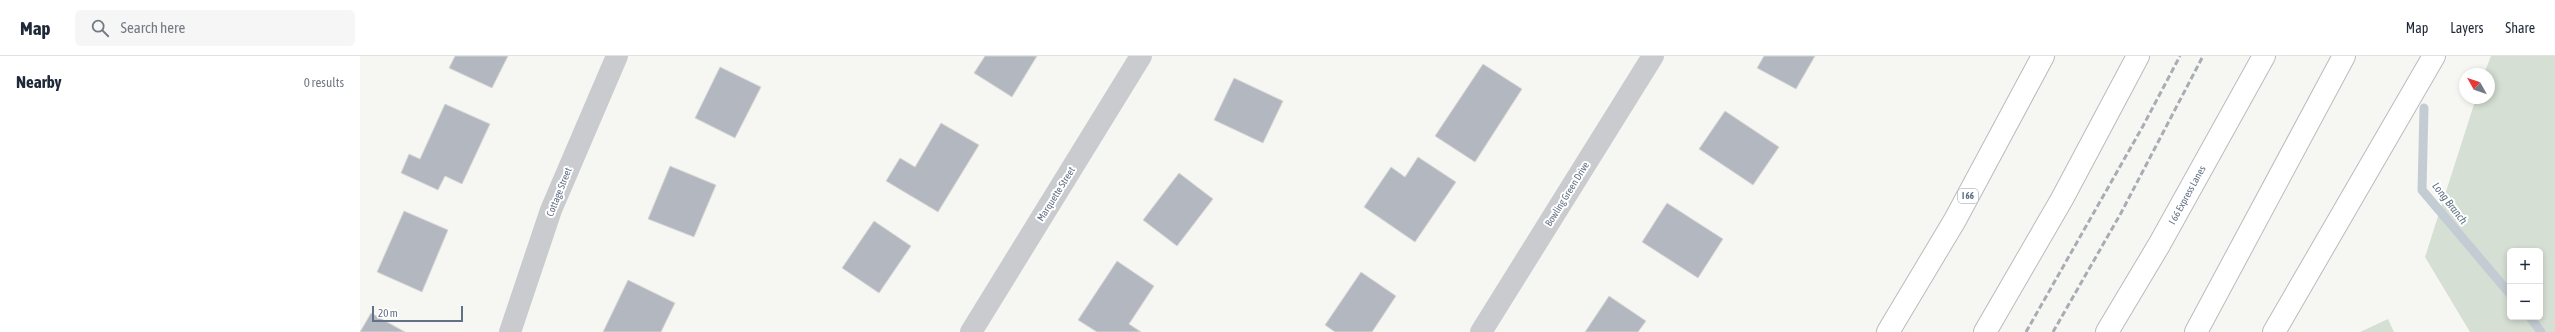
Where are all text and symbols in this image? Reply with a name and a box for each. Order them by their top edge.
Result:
search box [75,10,355,46]
text: Map [20,17,51,39]
icon: search [89,17,111,39]
text: Search here [121,19,185,36]
text: Map [2406,20,2428,36]
text: Layers [2450,20,2483,36]
text: Share [2505,20,2535,36]
north arrow [2459,68,2495,104]
text: Nearby [16,72,62,92]
text: 0 results [304,75,344,90]
street label: Bowling Green Drive [1543,159,1591,228]
street label: I 66 Express Lanes [2166,163,2208,226]
street label: Marquette Street [1035,165,1077,223]
street label: Cottage Street [544,166,574,218]
water label: Long Branch [2430,180,2470,227]
road number: I 66 [1958,189,1978,203]
map controls [2507,248,2543,320]
button: + [2507,248,2543,284]
button: − [2507,284,2543,320]
scale bar [372,304,463,323]
text: 20 m [378,307,398,319]

